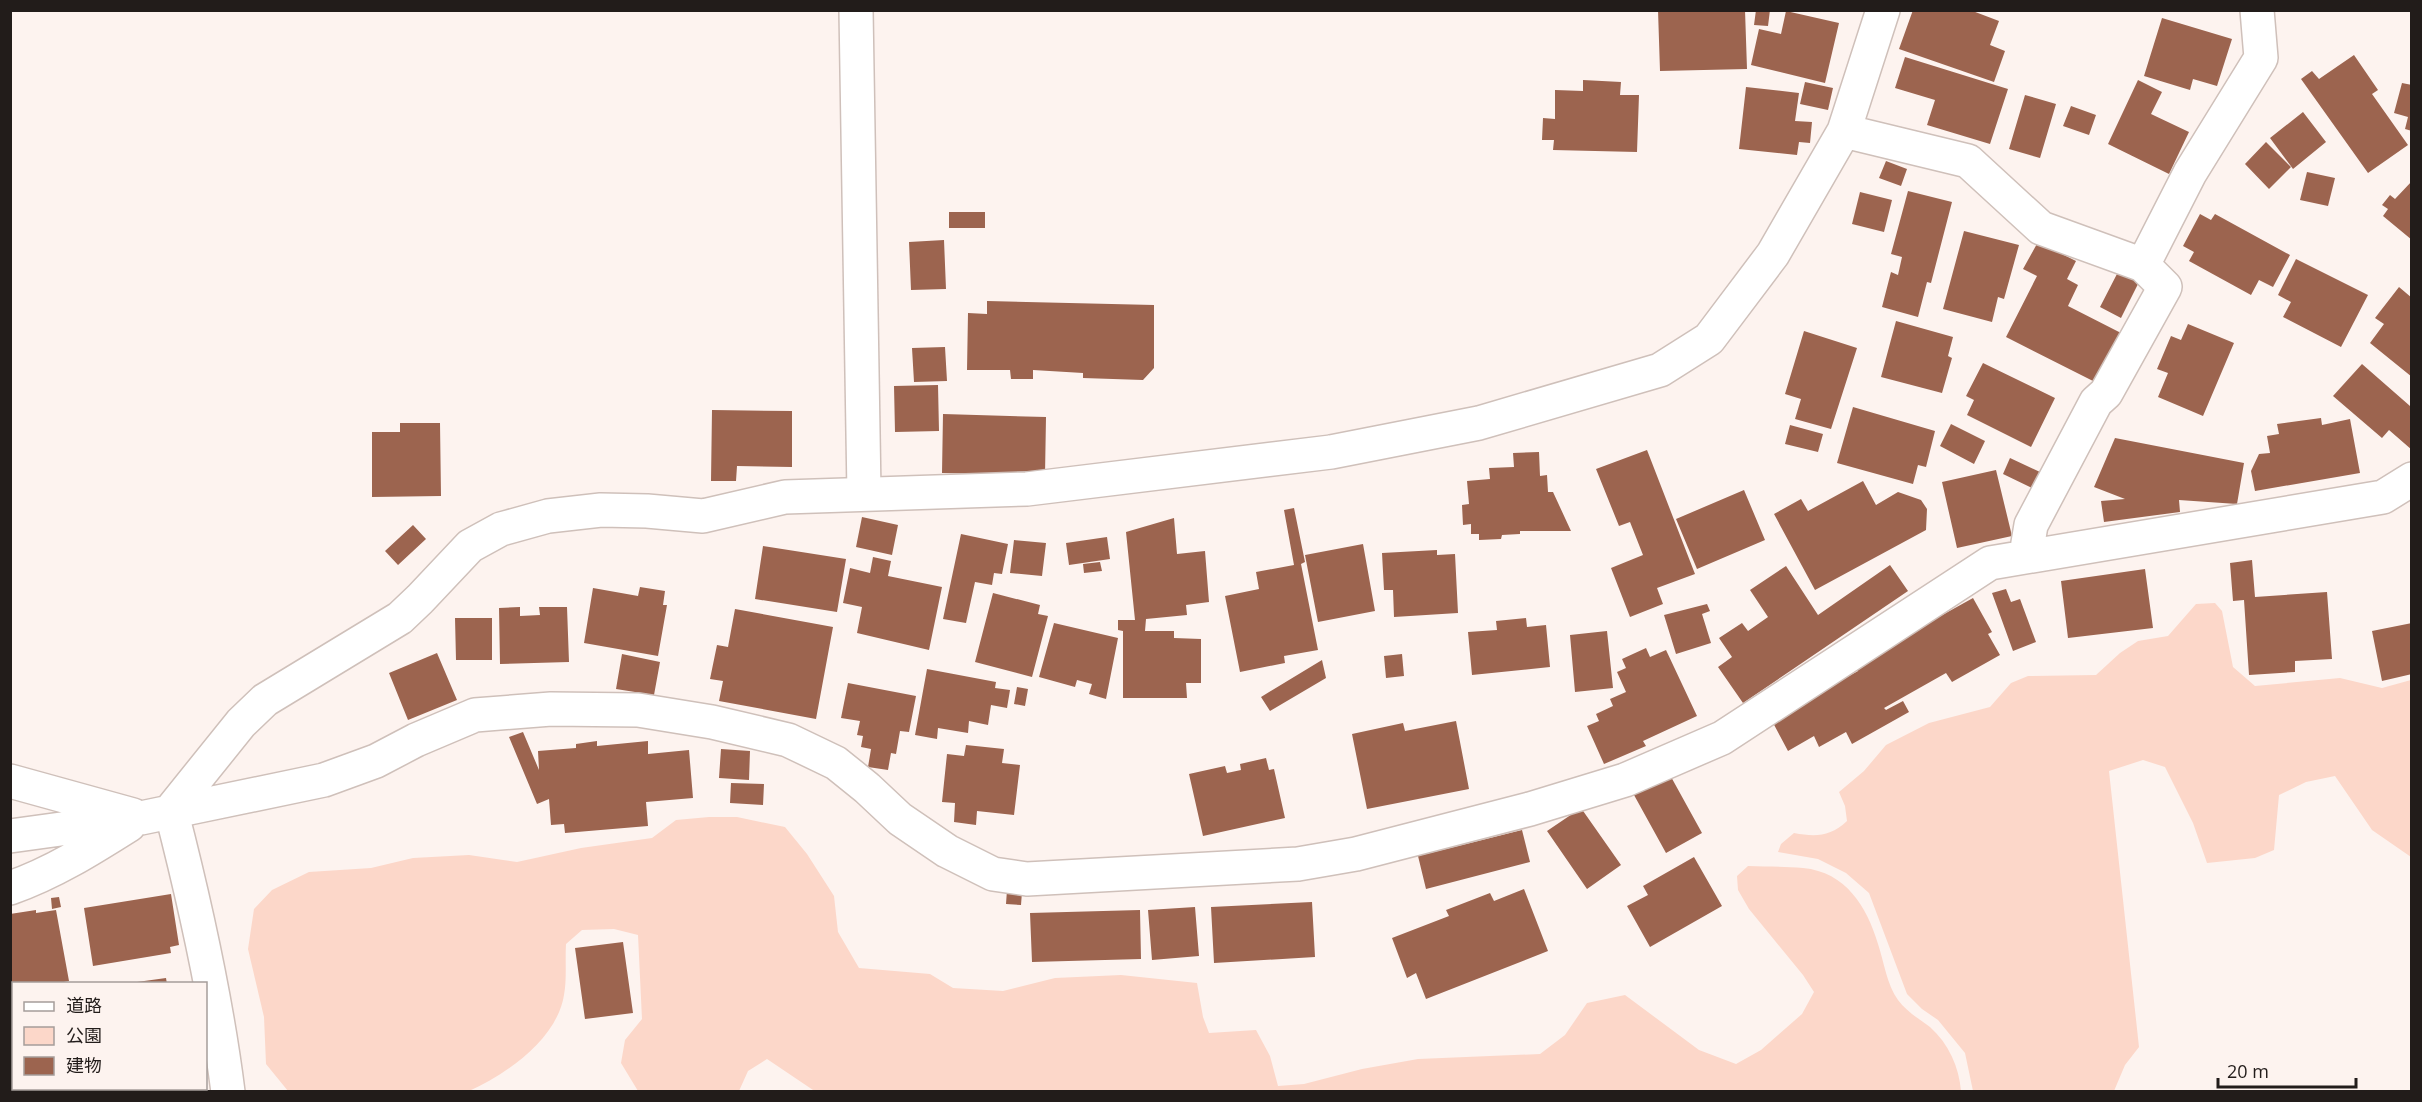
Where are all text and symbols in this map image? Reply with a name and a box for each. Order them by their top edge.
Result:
legend [12,982,207,1090]
text: 道路 [66,993,102,1017]
text: 公園 [66,1023,102,1047]
scale bar [2218,1051,2356,1089]
text: 建物 [66,1053,102,1077]
text: 20 m [2227,1059,2269,1083]

